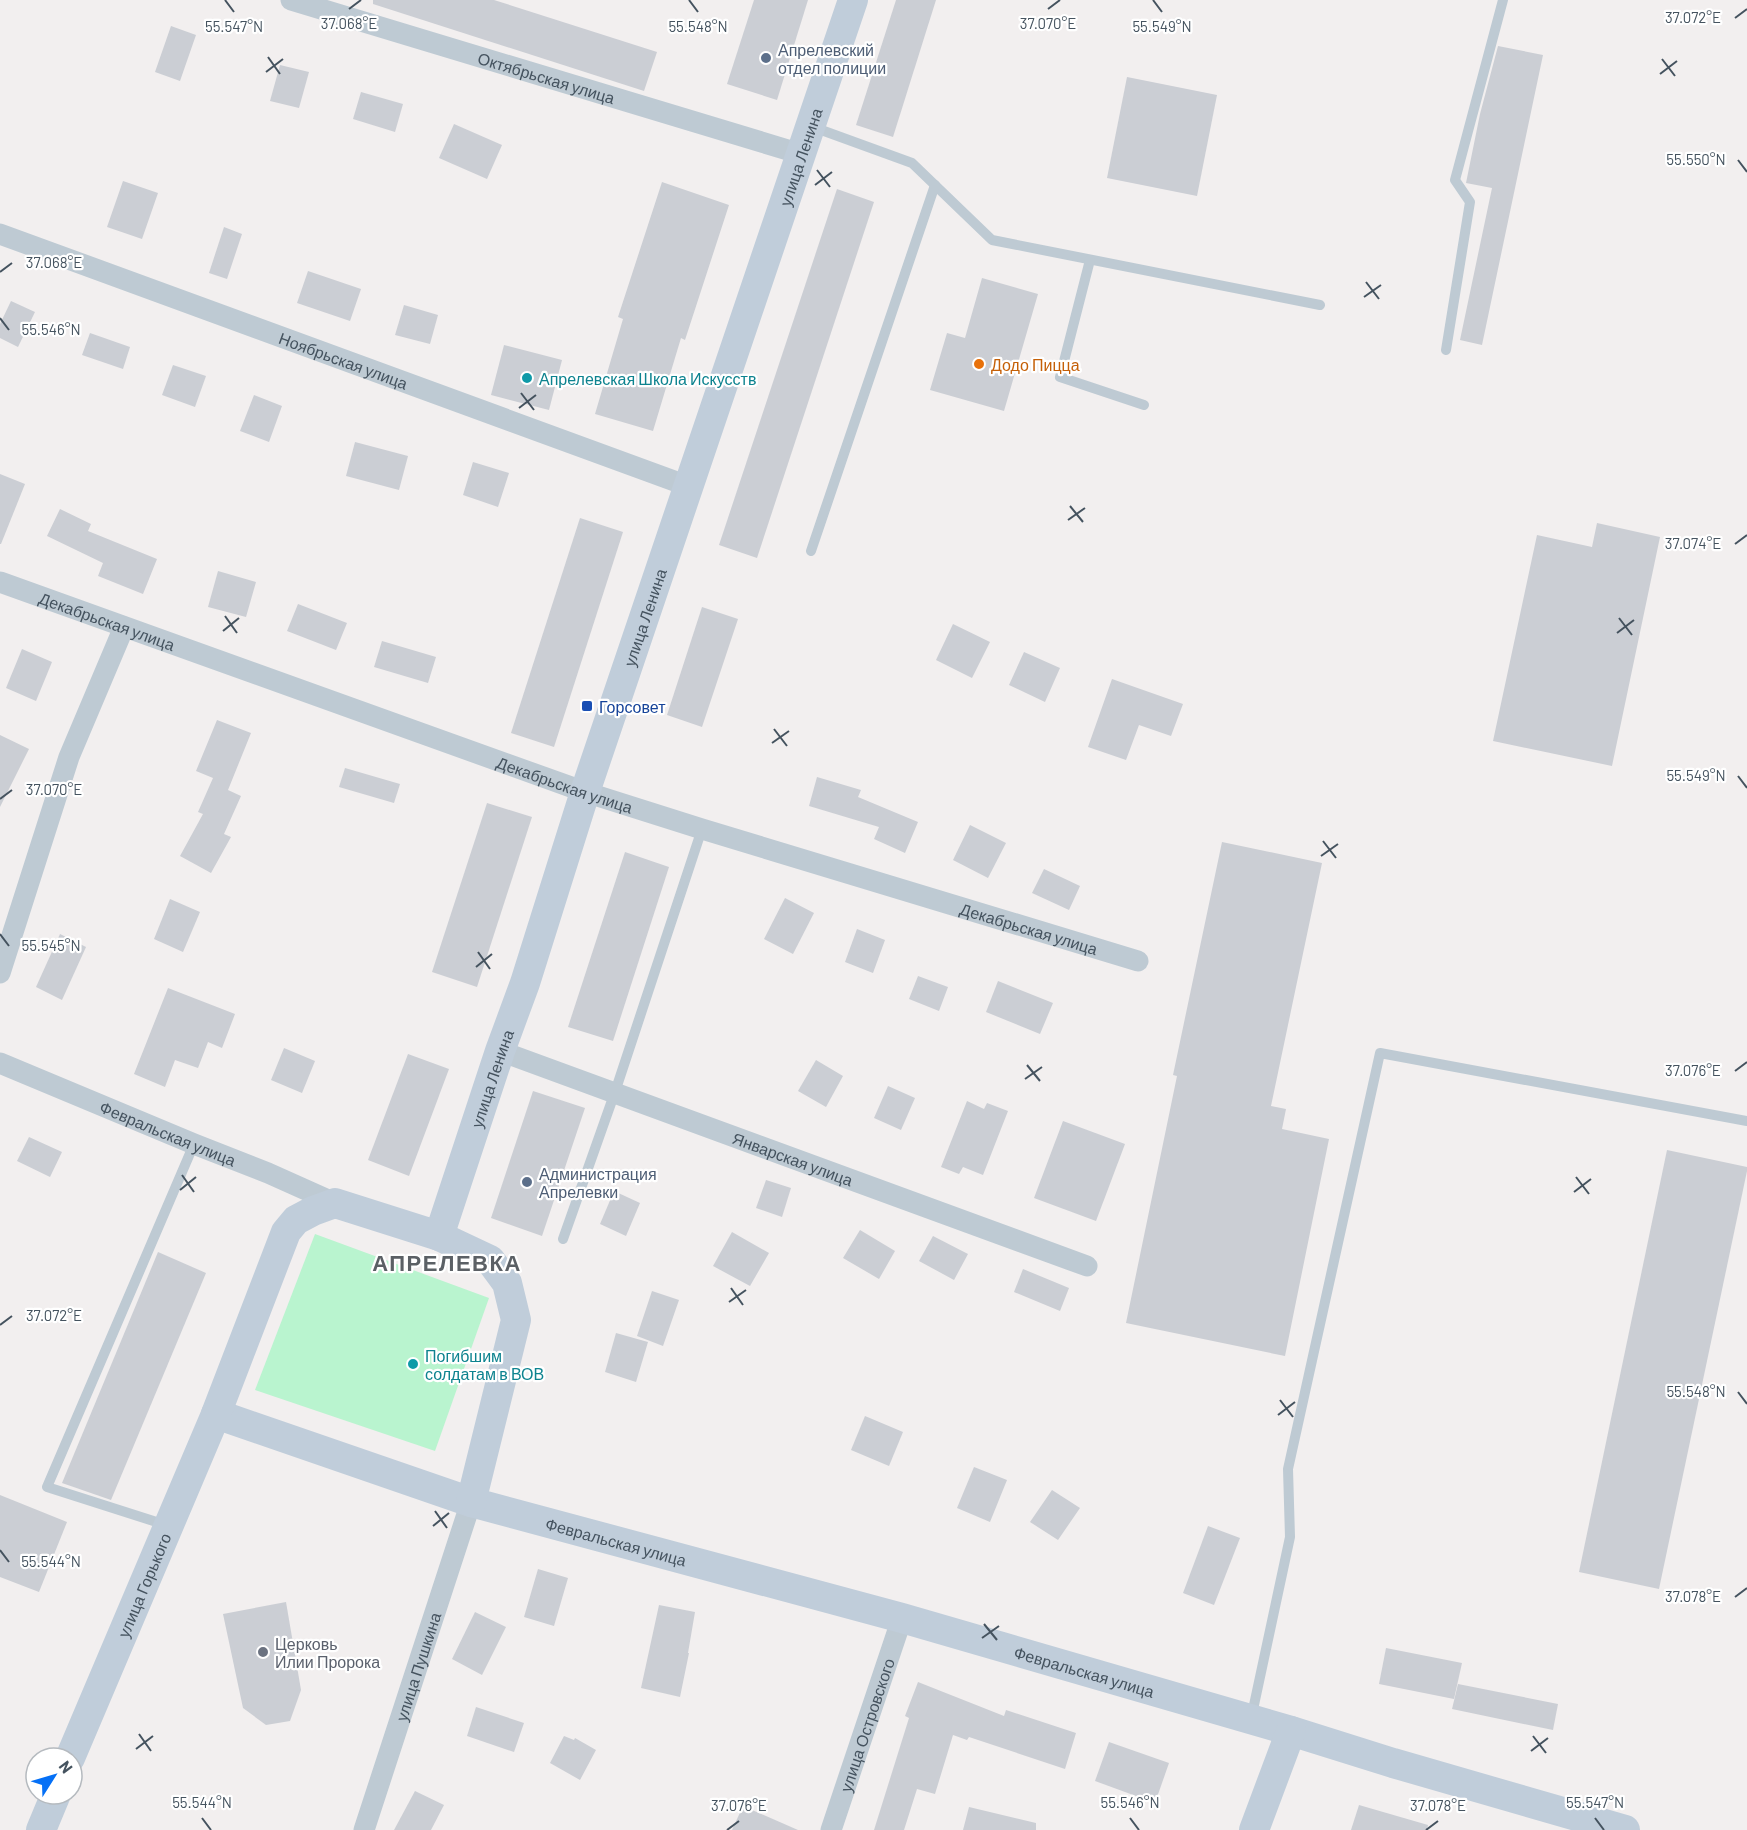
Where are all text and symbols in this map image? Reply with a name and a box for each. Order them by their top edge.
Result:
text: 37.072°E [1665,8,1721,26]
text: 37.068°E [321,14,377,32]
text: 37.070°E [1020,14,1076,32]
text: 55.547°N [205,17,263,35]
text: 55.548°N [668,17,728,35]
text: 55.549°N [1132,17,1192,35]
place label: Апрелевский отдел полиции [778,40,886,77]
street label: Октябрьская улица [476,48,618,107]
marker: Апрелевский отдел полиции [759,51,773,65]
street label: улица Ленина [775,105,825,208]
text: 55.550°N [1666,150,1726,168]
text: 37.068°E [26,253,82,271]
text: 55.546°N [21,320,81,338]
street label: Ноябрьская улица [277,328,411,392]
place label: Додо Пицца [991,355,1080,374]
marker: Додо Пицца [972,357,986,371]
place label: Апрелевская Школа Искусств [539,369,756,388]
marker: Апрелевская Школа Искусств [520,371,534,385]
text: 37.074°E [1665,534,1721,552]
street label: улица Ленина [619,566,670,669]
street label: Декабрьская улица [37,587,178,654]
place label: Горсовет [599,697,666,716]
marker: Горсовет [580,699,594,713]
street label: Декабрьская улица [494,752,635,816]
text: 55.549°N [1666,766,1726,784]
text: 37.070°E [26,780,82,798]
street label: Декабрьская улица [958,898,1100,958]
text: 55.545°N [21,936,81,954]
street label: улица Ленина [466,1027,517,1130]
text: 37.076°E [1665,1061,1721,1079]
street label: Февральская улица [97,1096,239,1169]
street label: Январская улица [730,1128,856,1189]
place label: Администрация Апрелевки [539,1164,657,1201]
marker: Администрация Апрелевки [520,1175,534,1189]
district label: АПРЕЛЕВКА [372,1249,522,1275]
text: 37.072°E [26,1306,82,1324]
place label: Погибшим солдатам в ВОВ [425,1346,544,1383]
marker: Погибшим солдатам в ВОВ [406,1357,420,1371]
text: 55.548°N [1666,1382,1726,1400]
street label: Февральская улица [543,1513,689,1569]
street label: улица Горького [113,1530,174,1640]
text: 55.544°N [21,1552,81,1570]
text: 37.078°E [1665,1587,1721,1605]
street label: улица Пушкина [391,1610,444,1723]
place label: Церковь Илии Пророка [275,1634,380,1671]
street label: Февральская улица [1012,1642,1157,1700]
marker: Церковь Илии Пророка [256,1645,270,1659]
street label: улица Островского [835,1655,897,1794]
north arrow [24,1746,84,1806]
text: N [56,1757,77,1777]
text: 55.544°N [172,1793,232,1811]
text: 55.546°N [1100,1793,1160,1811]
text: 55.547°N [1566,1793,1624,1811]
text: 37.076°E [711,1796,767,1814]
text: 37.078°E [1410,1796,1466,1814]

